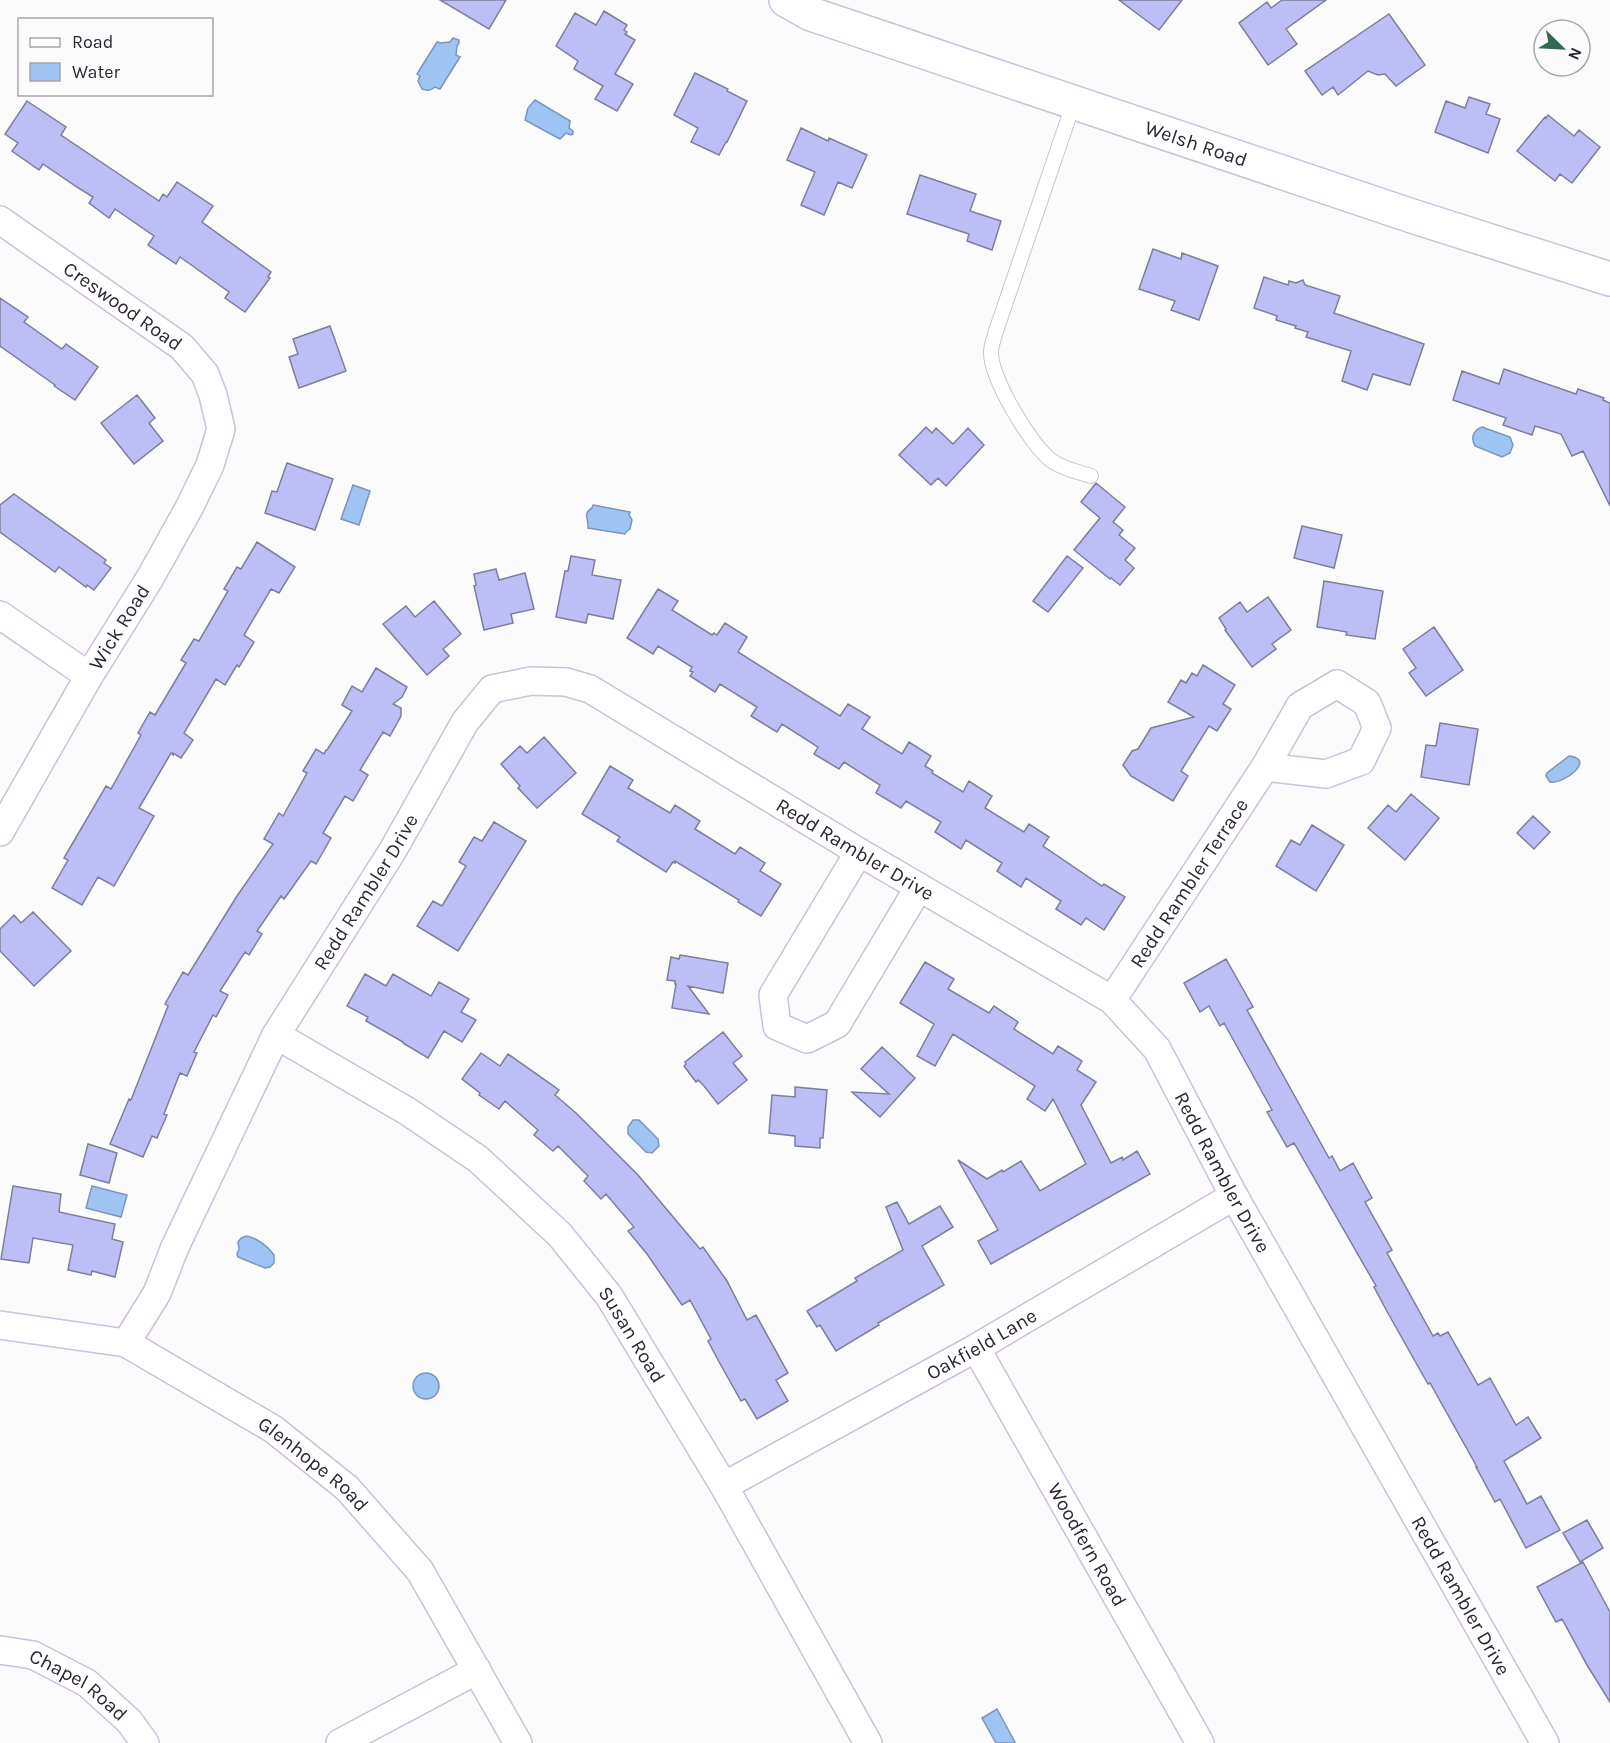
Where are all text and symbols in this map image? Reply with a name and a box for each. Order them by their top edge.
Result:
legend [18,18,213,96]
north arrow [1532,18,1592,78]
text: Road [72,31,113,53]
text: N [1564,45,1586,63]
text: Water [72,61,120,83]
street label: Welsh Road [1142,116,1250,172]
street label: Creswood Road [59,257,186,356]
street label: Wick Road [84,580,155,674]
street label: Redd Rambler Drive [772,794,938,905]
street label: Redd Rambler Terrace [1125,794,1253,972]
street label: Redd Rambler Drive [309,810,423,974]
street label: Redd Rambler Drive [1169,1088,1275,1257]
street label: Susan Road [594,1282,670,1387]
street label: Oakfield Lane [923,1304,1041,1385]
street label: Glenhope Road [254,1412,373,1516]
street label: Woodfern Road [1043,1479,1131,1611]
street label: Redd Rambler Drive [1406,1512,1515,1679]
street label: Chapel Road [25,1644,132,1726]

